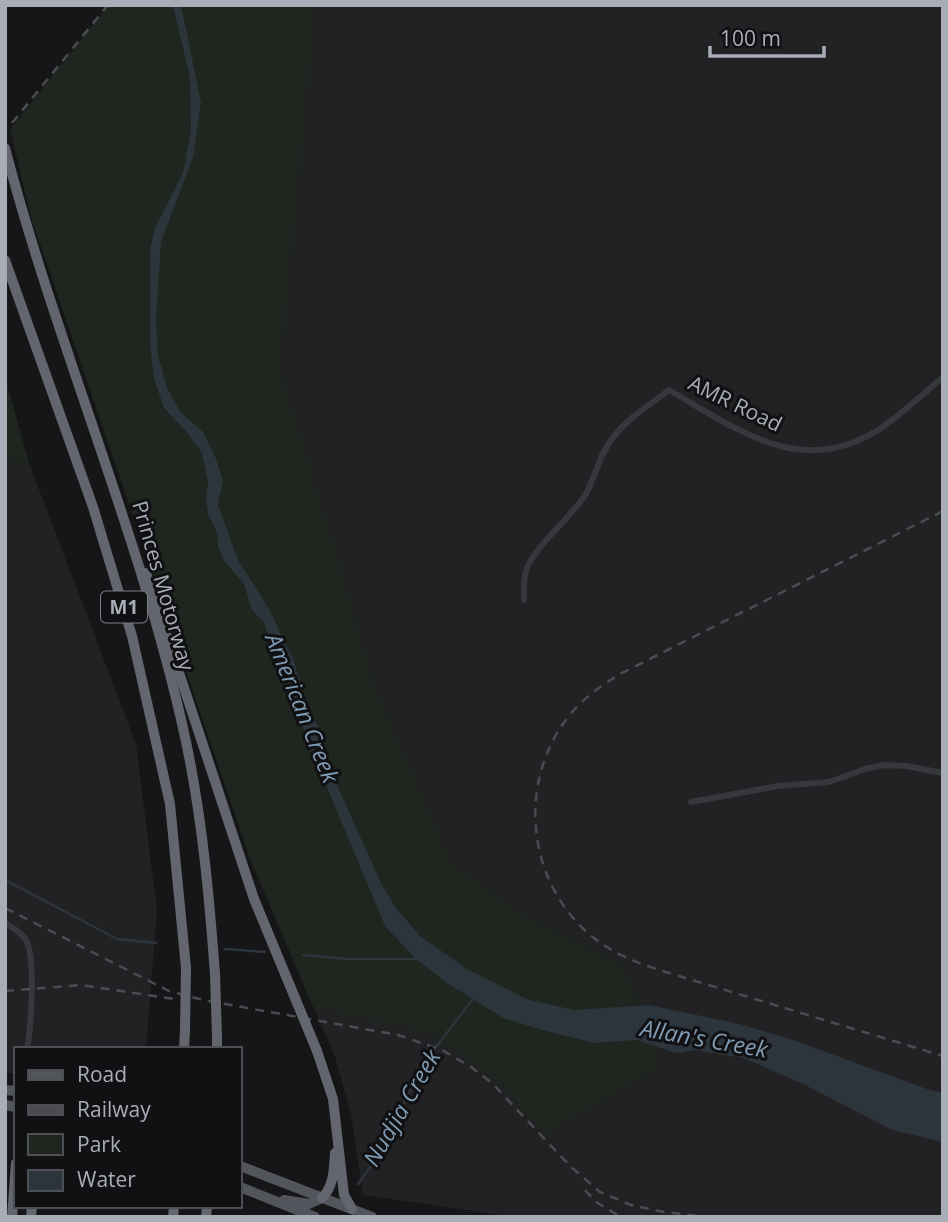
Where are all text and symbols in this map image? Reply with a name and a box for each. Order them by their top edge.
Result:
scale bar [710,14,824,58]
text: 100 m [720,24,781,52]
street label: AMR Road [684,368,787,438]
street label: Princes Motorway [126,498,202,674]
road number: M1 [101,592,147,622]
water label: American Creek [258,626,348,788]
water label: Allan's Creek [636,1011,771,1065]
water label: Nudjia Creek [355,1043,448,1172]
legend [14,1047,242,1208]
text: Road [77,1060,127,1088]
text: Railway [77,1095,151,1123]
text: Park [77,1130,121,1158]
text: Water [77,1165,136,1193]

